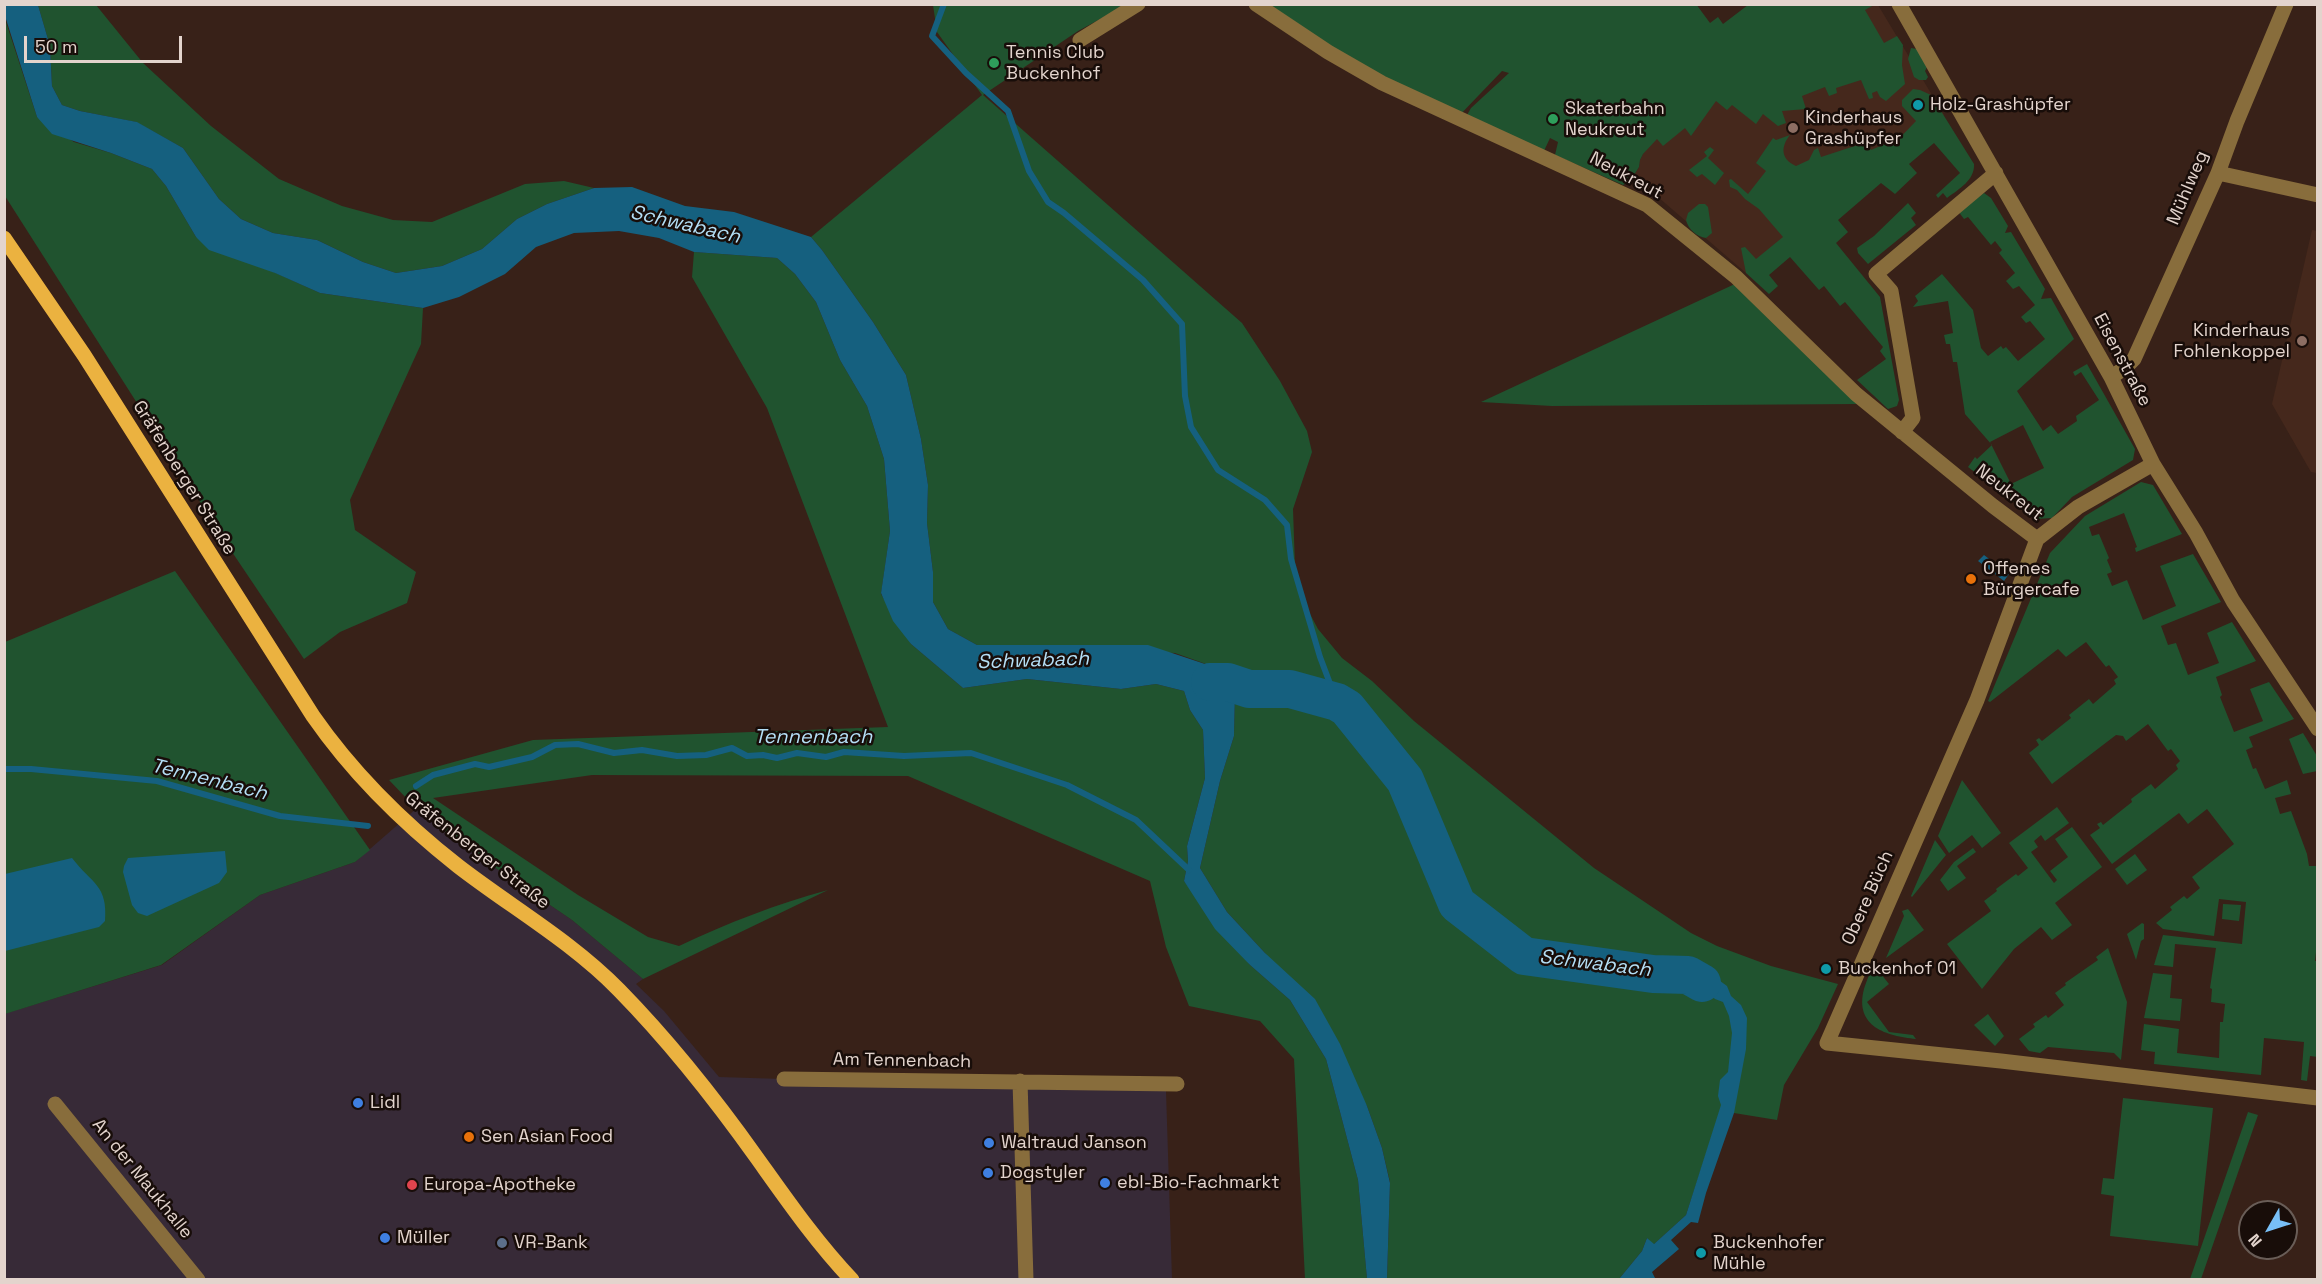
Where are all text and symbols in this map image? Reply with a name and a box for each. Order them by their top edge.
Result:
scale bar [27,24,184,62]
text: 50 m [35,35,77,58]
place label: Tennis Club Buckenhof [1006,42,1105,84]
marker: Tennis Club Buckenhof [987,56,1001,70]
place label: Holz-Grashüpfer [1930,94,2071,116]
place label: Skaterbahn Neukreut [1565,98,1665,140]
marker: Holz-Grashüpfer [1911,98,1925,112]
place label: Kinderhaus Grashüpfer [1805,107,1902,150]
marker: Skaterbahn Neukreut [1546,112,1560,126]
marker: Kinderhaus Grashüpfer [1786,121,1800,135]
street label: Neukreut [1586,148,1666,204]
street label: Mühlweg [2163,148,2213,228]
water label: Schwabach [628,201,742,249]
street label: Eisenstraße [2089,310,2155,410]
place label: Kinderhaus Fohlenkoppel [2174,320,2290,362]
marker: Kinderhaus Fohlenkoppel [2295,334,2309,348]
street label: Gräfenberger Straße [128,397,240,559]
street label: Neukreut [1971,460,2047,526]
place label: Offenes Bürgercafe [1983,558,2080,600]
marker: Offenes Bürgercafe [1964,572,1978,586]
water label: Schwabach [977,647,1089,675]
water label: Tennenbach [754,726,872,750]
water label: Tennenbach [149,754,269,806]
street label: Gräfenberger Straße [400,788,554,914]
street label: Obere Büch [1838,848,1898,948]
water label: Schwabach [1538,945,1652,983]
place label: Buckenhof 01 [1838,958,1956,980]
marker: Buckenhof 01 [1819,962,1833,976]
street label: Am Tennenbach [833,1049,971,1073]
place label: Lidl [370,1092,400,1114]
marker: Lidl [351,1096,365,1110]
street label: An der Maukhalle [87,1115,197,1243]
place label: Sen Asian Food [481,1126,613,1148]
marker: Sen Asian Food [462,1130,476,1144]
place label: Waltraud Janson [1001,1132,1147,1154]
marker: Waltraud Janson [982,1136,996,1150]
place label: Dogstyler [1000,1162,1085,1184]
marker: Dogstyler [981,1166,995,1180]
place label: ebl-Bio-Fachmarkt [1117,1172,1280,1194]
place label: Europa-Apotheke [424,1174,576,1196]
marker: ebl-Bio-Fachmarkt [1098,1176,1112,1190]
marker: Europa-Apotheke [405,1178,419,1192]
north arrow [2238,1200,2298,1260]
place label: Müller [397,1227,450,1249]
text: N [2244,1230,2267,1251]
marker: Müller [378,1231,392,1245]
place label: VR-Bank [514,1232,588,1254]
place label: Buckenhofer Mühle [1713,1232,1824,1274]
marker: VR-Bank [495,1236,509,1250]
marker: Buckenhofer Mühle [1694,1246,1708,1260]

